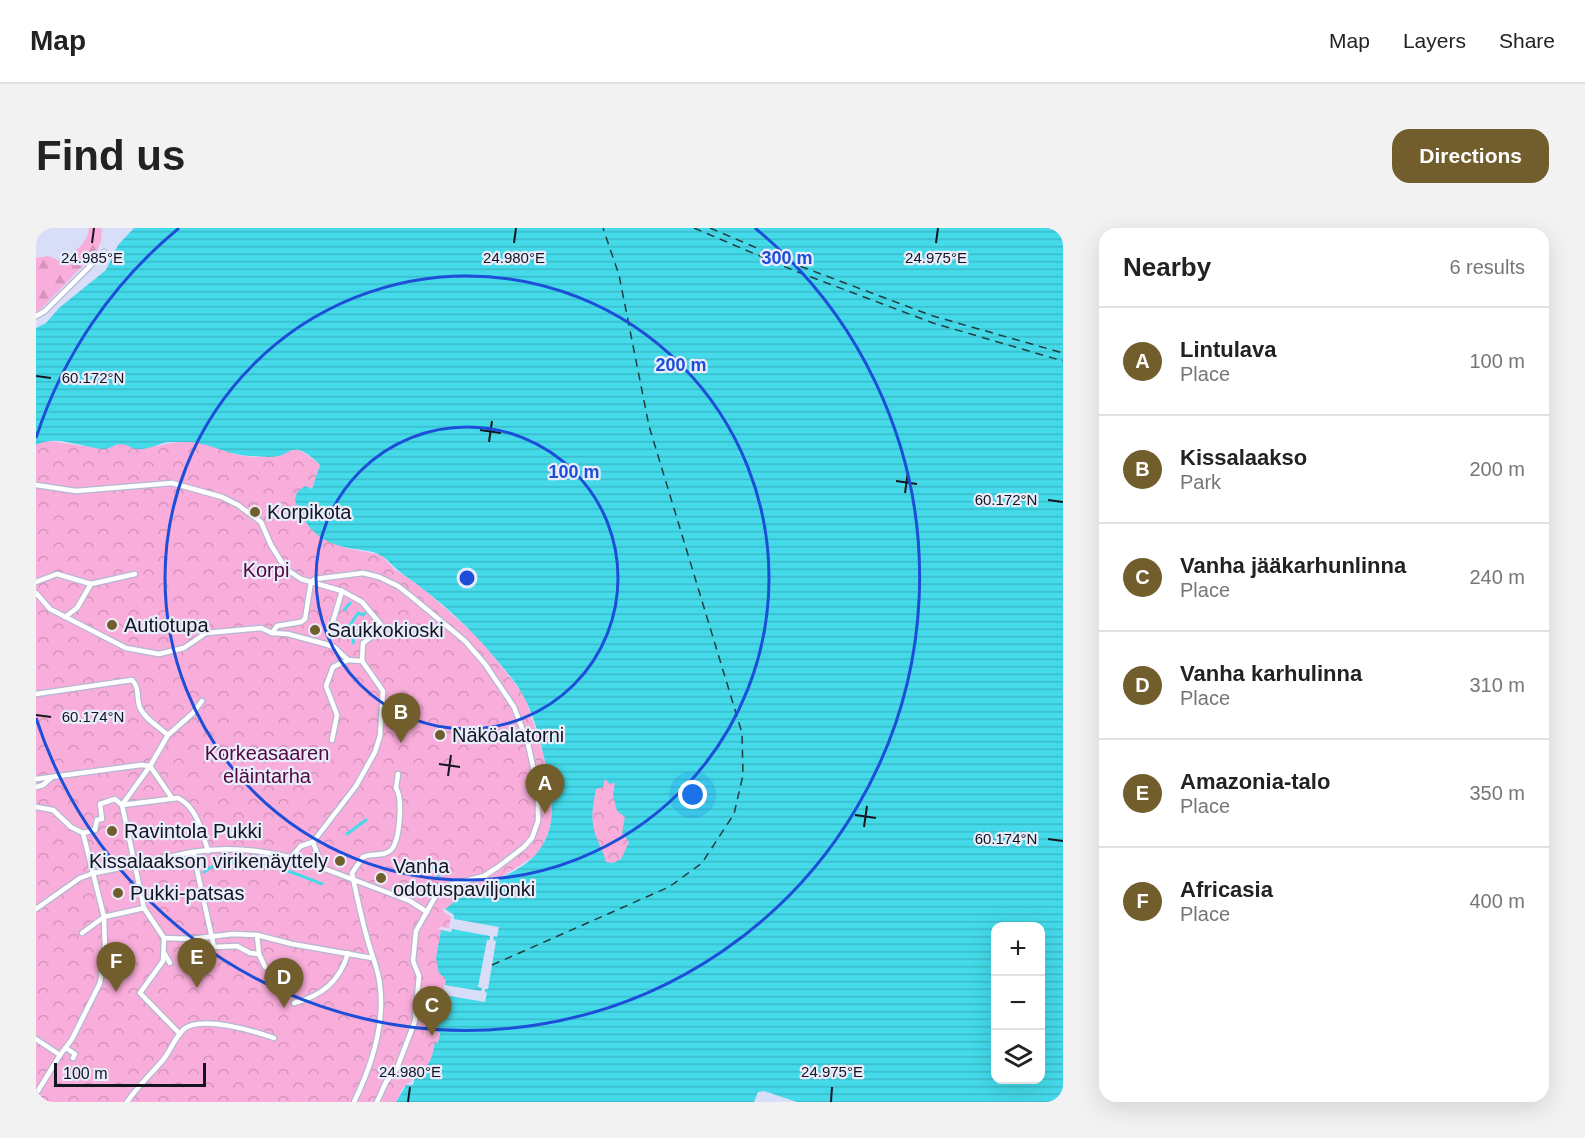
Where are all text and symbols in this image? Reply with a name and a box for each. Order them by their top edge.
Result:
text: Map [30,25,86,56]
text: Map [1329,29,1370,52]
text: Layers [1403,29,1466,52]
text: Share [1499,29,1555,52]
button: Directions [1392,129,1549,183]
text: Find us [36,132,185,179]
text: 300 m [761,248,813,268]
text: 24.985°E [61,249,123,266]
text: 24.980°E [483,249,545,266]
text: 24.975°E [905,249,967,266]
text: Nearby [1123,252,1211,282]
text: 6 results [1449,256,1525,278]
text: Lintulava [1180,337,1277,362]
text: A [1135,350,1150,372]
text: 100 m [1469,350,1525,372]
text: 200 m [655,355,707,375]
text: Place [1180,363,1230,385]
text: 60.172°N [62,369,124,386]
text: Kissalaakso [1180,445,1307,470]
text: B [1135,458,1150,480]
text: 200 m [1469,458,1525,480]
text: 100 m [548,462,600,482]
text: Park [1180,471,1221,493]
text: 60.172°N [975,491,1037,508]
place label: Korpikota [267,501,352,523]
marker: Korpikota [248,505,262,519]
text: Vanha jääkarhunlinna [1180,553,1406,578]
park label: Korpi [243,559,289,581]
text: C [1135,566,1150,588]
text: 240 m [1469,566,1525,588]
centre of rings [457,568,477,588]
text: Place [1180,579,1230,601]
place label: Autiotupa [124,614,209,636]
marker: Autiotupa [105,618,119,632]
place label: Saukkokioski [327,619,444,641]
marker: Saukkokioski [308,623,322,637]
text: Vanha karhulinna [1180,661,1362,686]
text: D [1135,674,1150,696]
text: 310 m [1469,674,1525,696]
text: Place [1180,687,1230,709]
pin: B [382,694,421,743]
text: 60.174°N [62,708,124,725]
place label: Näköalatorni [452,724,564,746]
marker: Näköalatorni [433,728,447,742]
park label: Korkeasaaren eläintarha [205,742,329,787]
pin: A [526,764,564,814]
text: Amazonia-talo [1180,769,1330,794]
your location [678,780,707,809]
text: E [1136,782,1149,804]
text: 350 m [1469,782,1525,804]
text: Place [1180,795,1230,817]
place label: Ravintola Pukki [124,820,262,842]
marker: Ravintola Pukki [105,824,119,838]
text: 60.174°N [975,830,1037,847]
place label: Kissalaakson virikenäyttely [89,850,328,872]
marker: Kissalaakson virikenäyttely [333,854,347,868]
place label: Vanha odotuspaviljonki [393,855,535,900]
marker: Vanha odotuspaviljonki [374,871,388,885]
text: Africasia [1180,877,1273,902]
place label: Pukki-patsas [130,882,245,904]
marker: Pukki-patsas [111,886,125,900]
text: F [1136,890,1149,912]
text: 400 m [1469,890,1525,912]
text: Place [1180,903,1230,925]
map controls [991,922,1045,1084]
button: + [991,922,1045,976]
pin: E [178,938,216,988]
pin: F [96,942,136,992]
pin: D [264,958,304,1008]
button: − [991,976,1045,1030]
pin: C [412,986,452,1036]
button: layers [991,1030,1045,1084]
scale bar [54,1060,206,1088]
text: 24.980°E [379,1063,441,1080]
text: 24.975°E [801,1063,863,1080]
text: 100 m [63,1065,107,1082]

